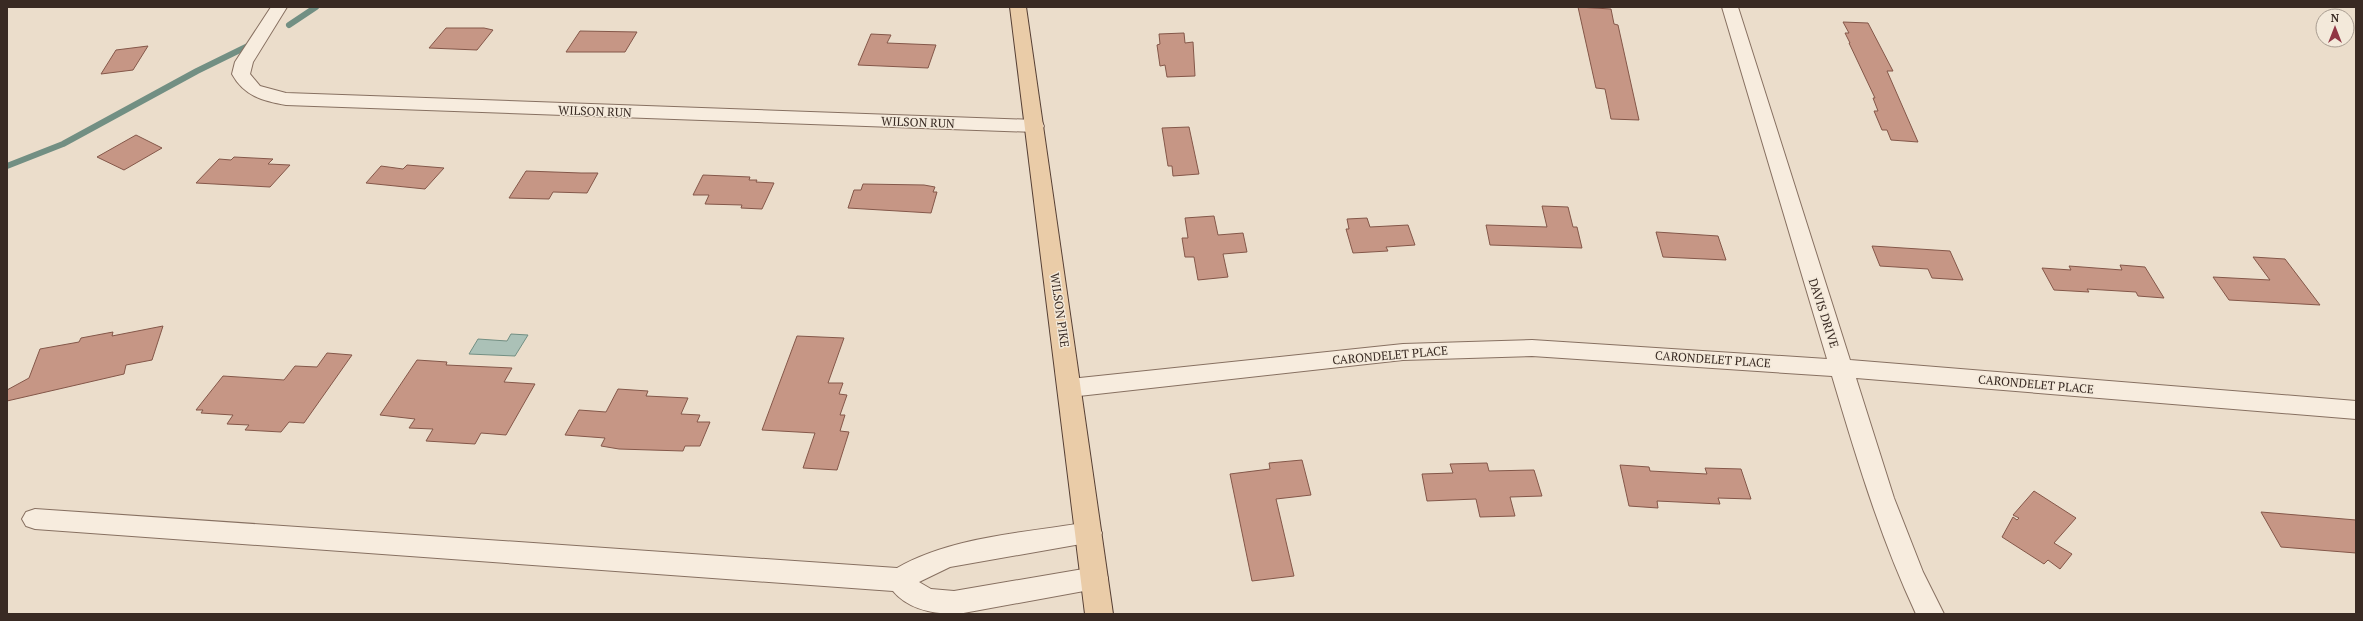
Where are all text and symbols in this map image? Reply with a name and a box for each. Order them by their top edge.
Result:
north arrow [2315,8,2355,48]
text: N [2331,11,2340,25]
street label: WILSON RUN [558,102,632,120]
street label: WILSON RUN [881,113,955,131]
street label: WILSON PIKE [1047,272,1073,348]
street label: DAVIS DRIVE [1806,276,1842,350]
street label: CARONDELET PLACE [1332,342,1448,368]
street label: CARONDELET PLACE [1655,347,1771,371]
street label: CARONDELET PLACE [1978,371,2094,397]

